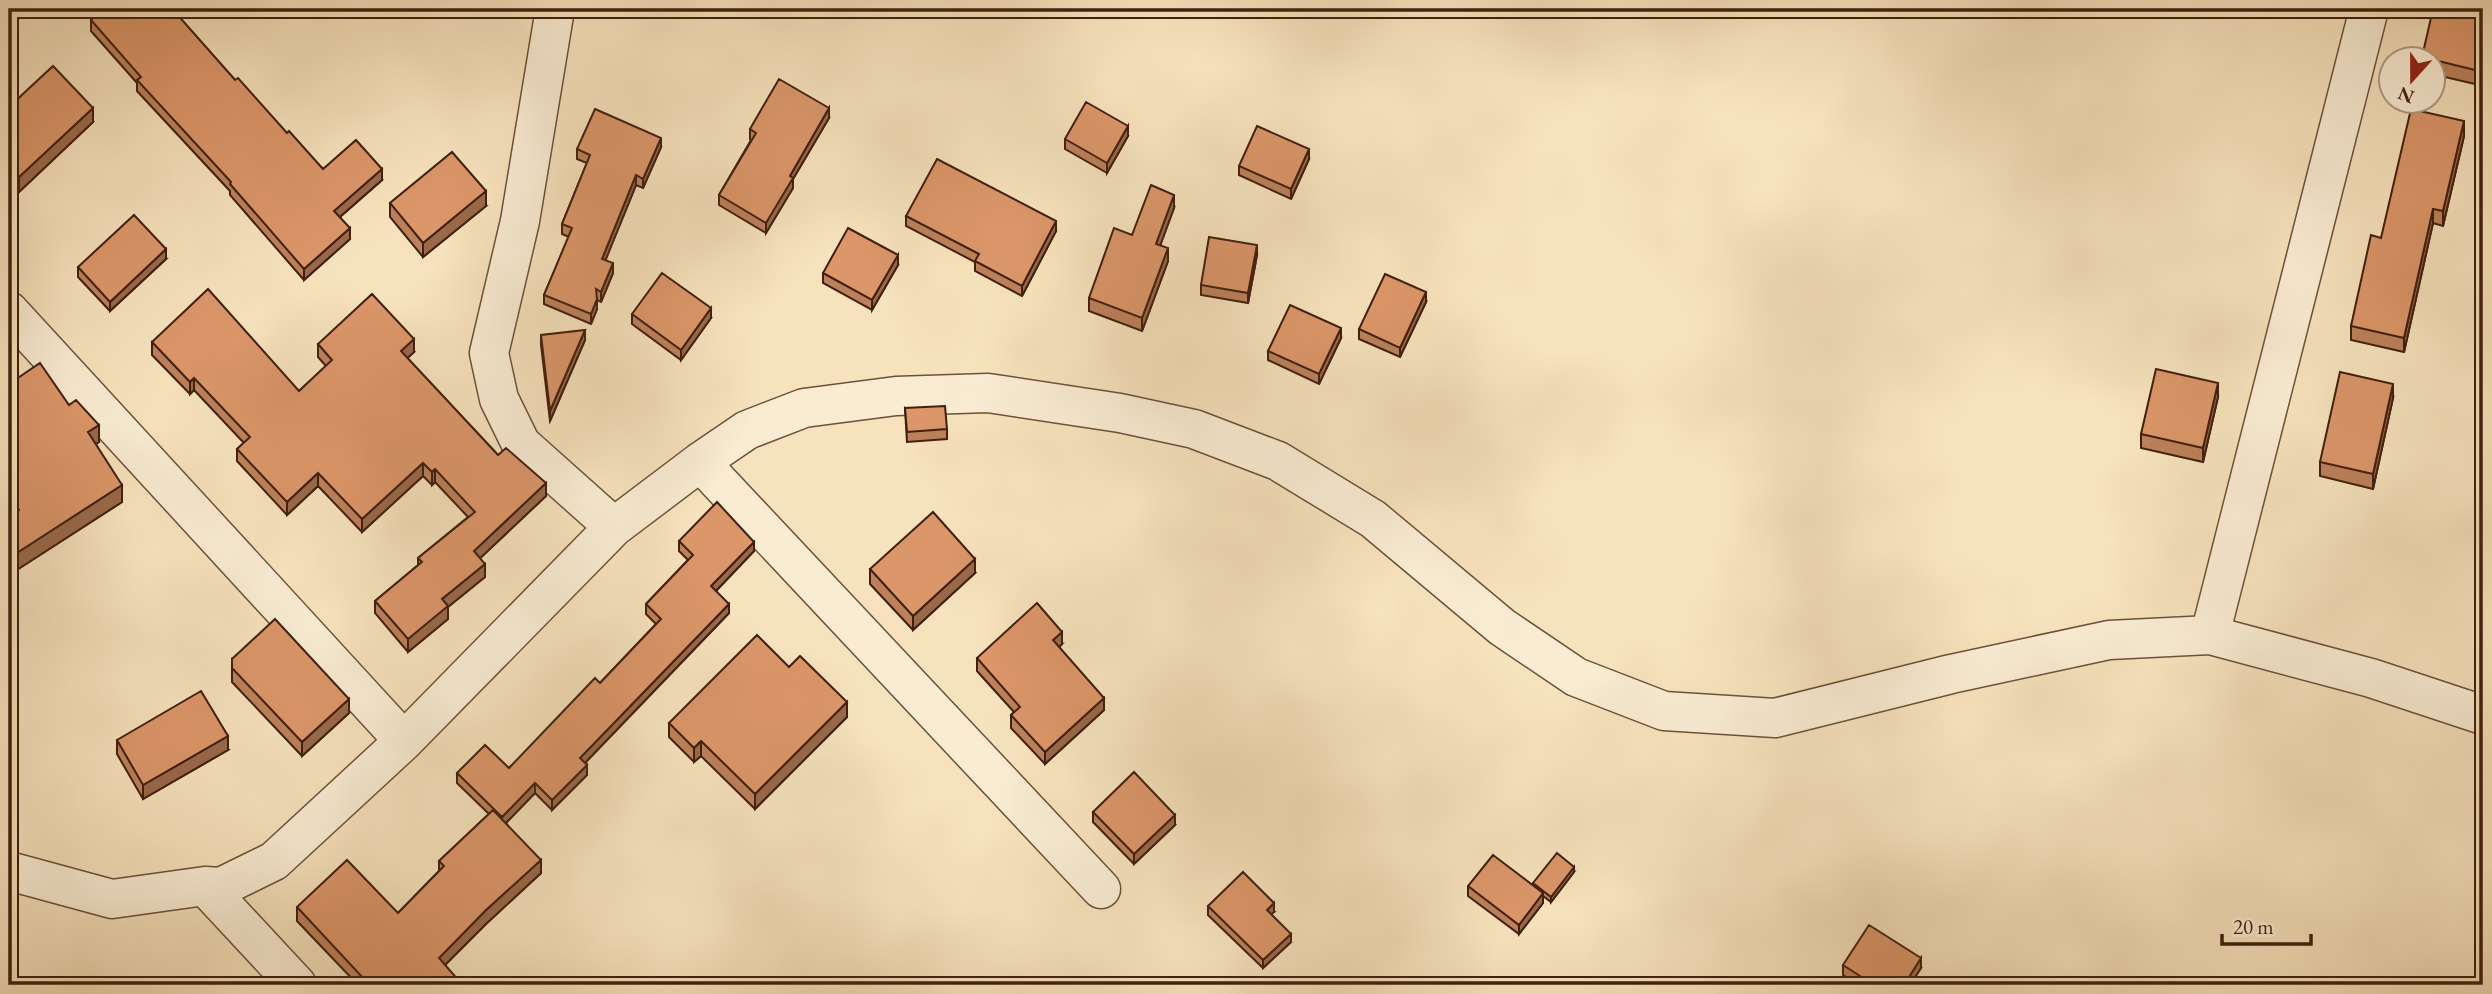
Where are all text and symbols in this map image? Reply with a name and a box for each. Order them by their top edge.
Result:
north arrow [2376,46,2446,116]
text: N [2394,81,2418,110]
scale bar [2222,903,2312,947]
text: 20 m [2233,913,2274,940]

